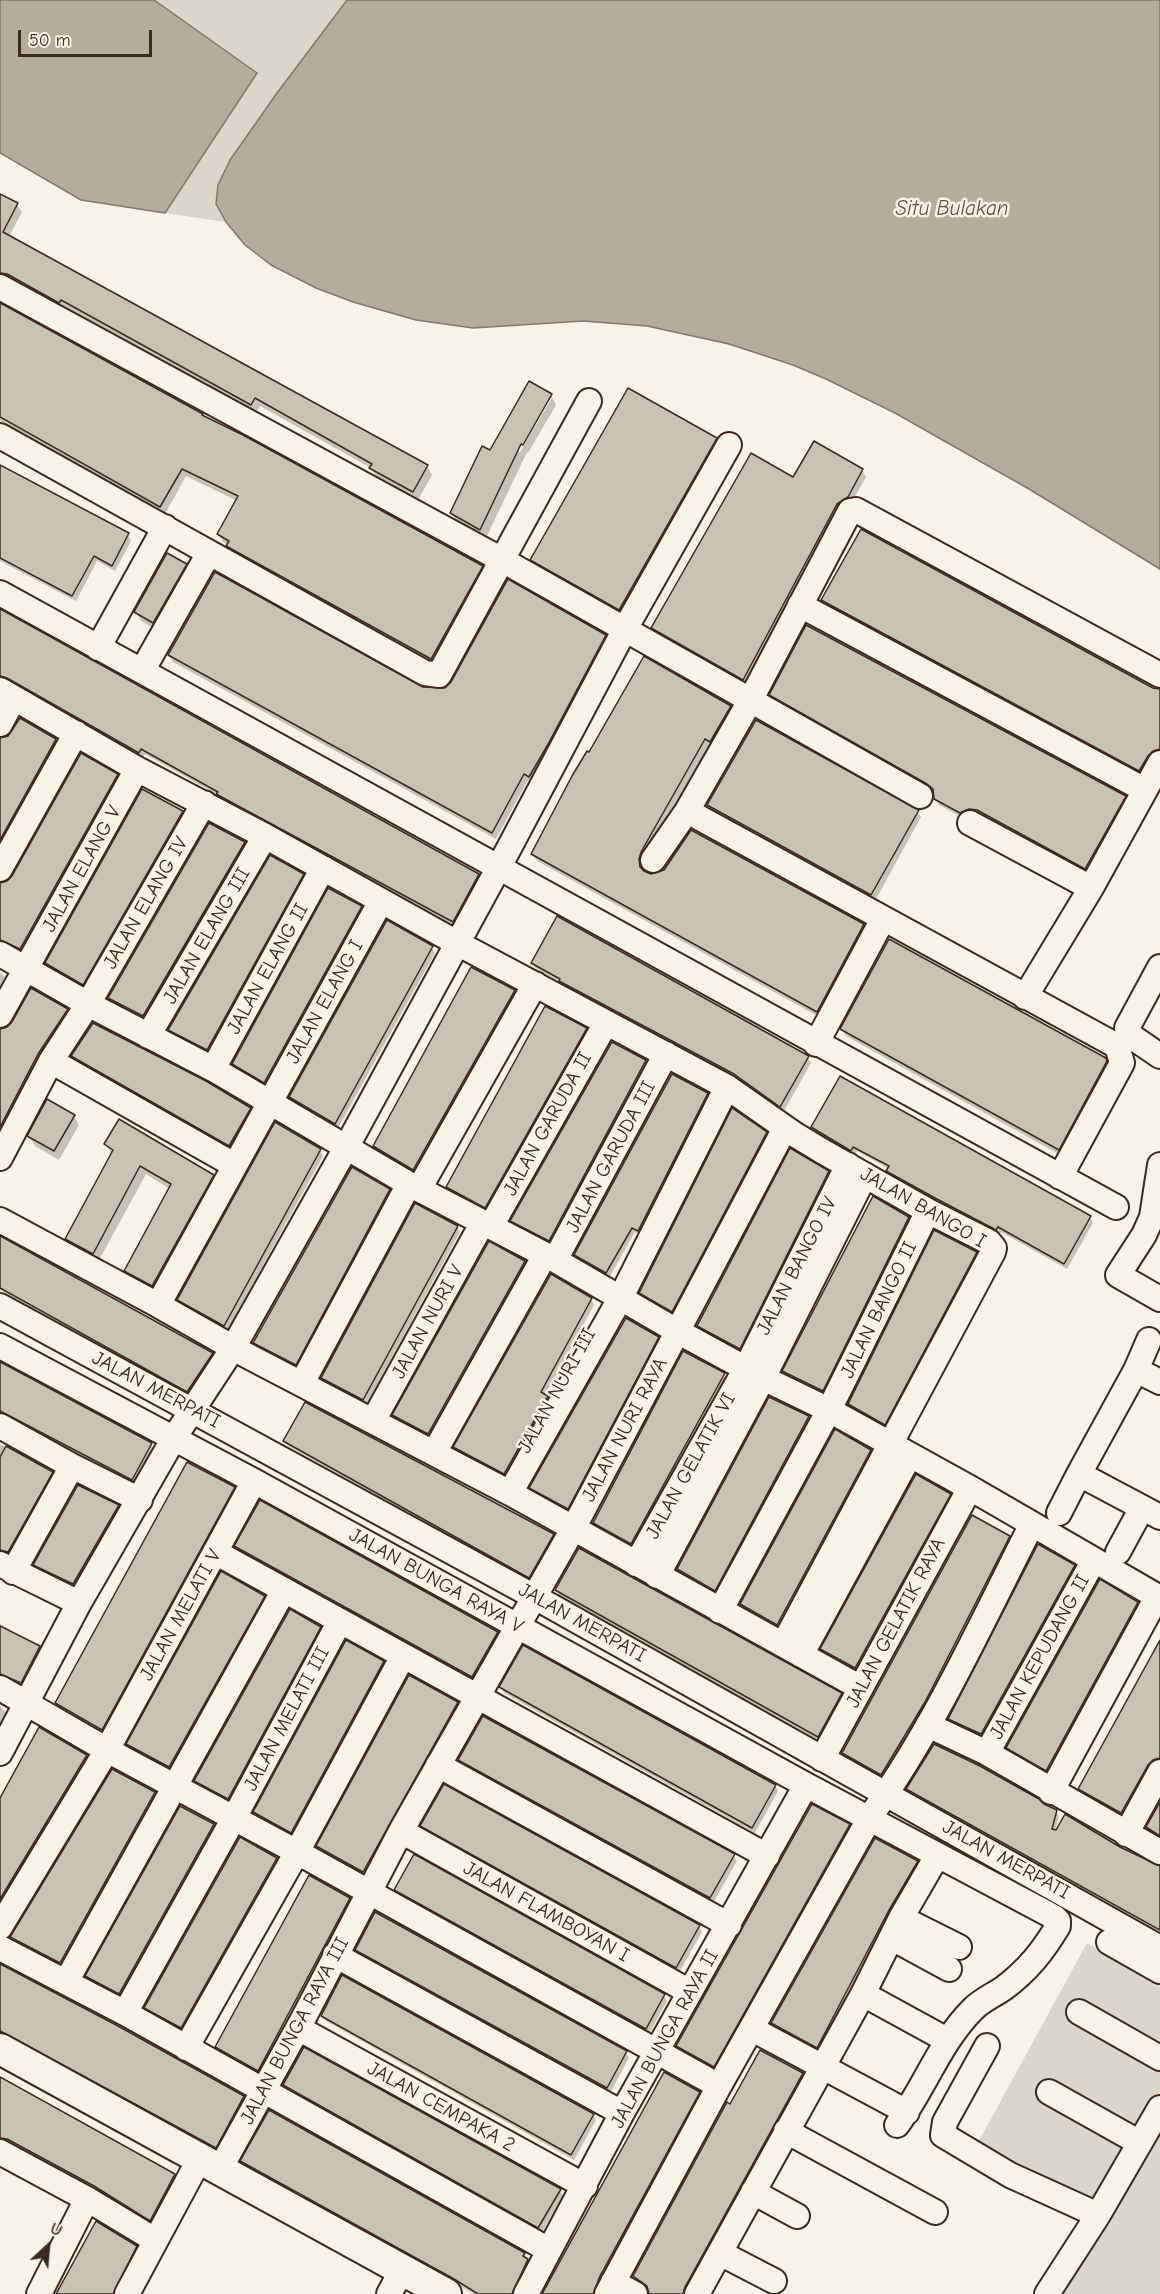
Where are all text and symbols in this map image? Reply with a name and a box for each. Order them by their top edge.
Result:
scale bar [21,18,154,56]
text: 50 m [29,30,71,51]
water label: Situ Bulakan [896,196,1008,222]
street label: JALAN ELANG V [37,802,127,936]
street label: JALAN ELANG IV [98,833,194,973]
street label: JALAN ELANG III [158,863,256,1009]
street label: JALAN ELANG II [222,899,314,1039]
street label: JALAN ELANG I [281,936,369,1068]
street label: JALAN GARUDA II [499,1048,597,1200]
street label: JALAN GARUDA III [561,1077,661,1237]
street label: JALAN BANGO I [856,1162,990,1254]
street label: JALAN BANGO IV [752,1193,842,1339]
street label: JALAN BANGO II [836,1238,922,1382]
street label: JALAN NURI V [387,1261,469,1383]
street label: JALAN NURI III [513,1324,601,1458]
street label: JALAN MERPATI [88,1346,224,1434]
street label: JALAN NURI RAYA [577,1354,673,1506]
street label: JALAN GELATIK VI [641,1389,741,1543]
street label: JALAN BUNGA RAYA V [345,1523,527,1639]
street label: JALAN GELATIK RAYA [841,1534,951,1712]
street label: JALAN MELATI V [135,1545,227,1685]
street label: JALAN KEPUDANG II [985,1570,1095,1744]
street label: JALAN MERPATI [514,1578,650,1668]
street label: JALAN MELATI III [239,1643,335,1795]
street label: JALAN MERPATI [938,1815,1074,1905]
street label: JALAN FLAMBOYAN I [459,1856,633,1968]
street label: JALAN BUNGA RAYA III [235,1933,355,2129]
street label: JALAN BUNGA RAYA II [606,1945,724,2133]
street label: JALAN CEMPAKA 2 [363,2056,519,2158]
north arrow [18,2216,78,2276]
text: U [47,2219,65,2240]

